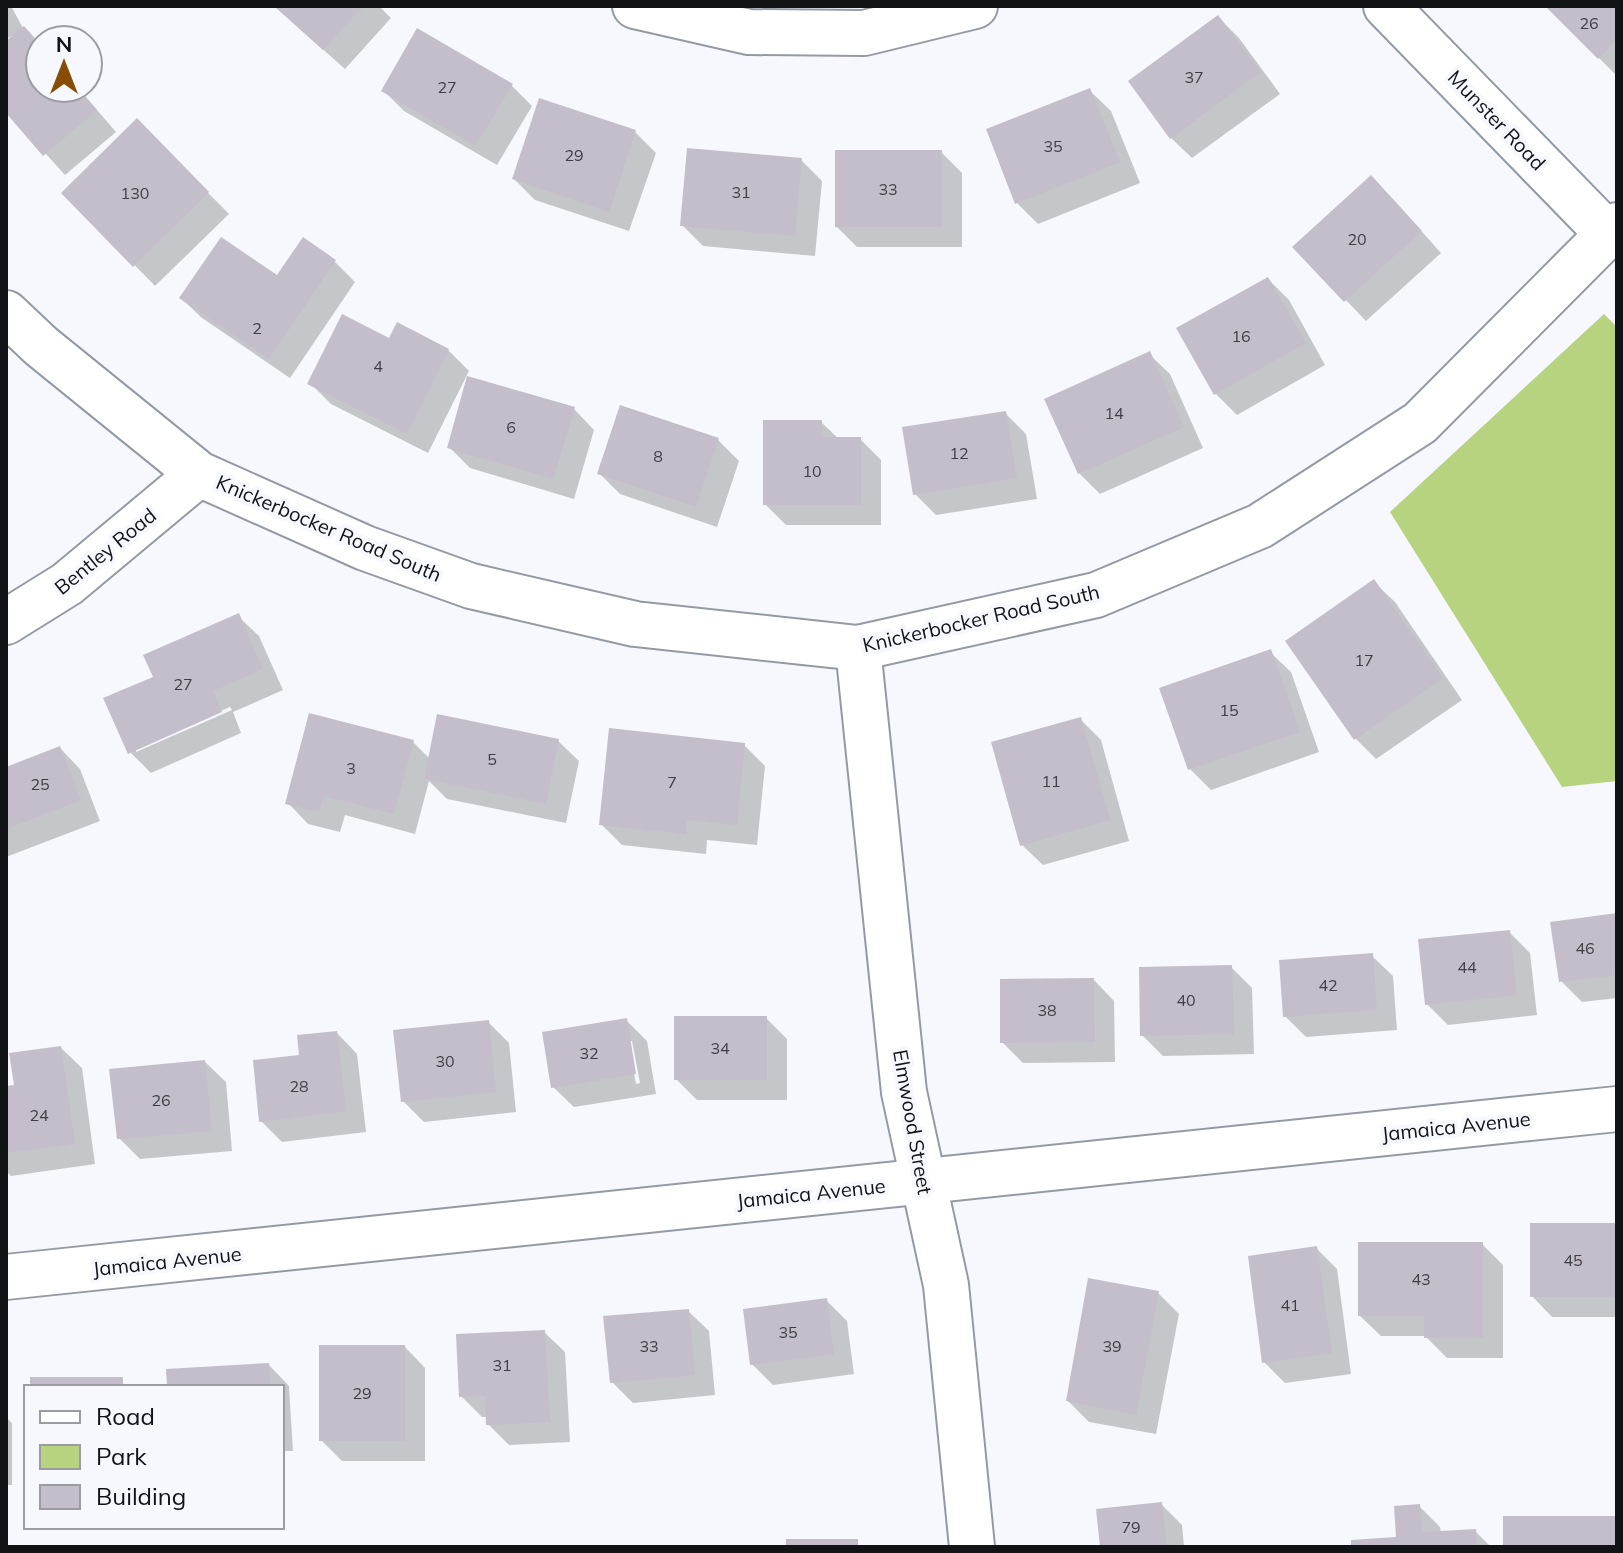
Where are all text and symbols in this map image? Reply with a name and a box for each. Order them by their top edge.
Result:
house number: 26 [1579,13,1599,33]
north arrow [24,24,104,104]
text: N [56,30,72,58]
street label: Munster Road [1443,65,1551,175]
house number: 37 [1184,67,1204,87]
house number: 27 [437,77,457,97]
house number: 35 [1043,136,1063,156]
house number: 29 [564,145,584,165]
house number: 33 [878,179,898,199]
house number: 31 [731,182,751,202]
house number: 130 [121,183,149,203]
house number: 20 [1347,229,1367,249]
house number: 2 [252,318,262,338]
house number: 16 [1231,326,1251,346]
house number: 4 [373,356,383,376]
house number: 14 [1104,403,1124,423]
house number: 6 [506,417,516,437]
house number: 12 [949,443,969,463]
house number: 8 [653,446,663,466]
house number: 10 [802,461,822,481]
street label: Knickerbocker Road South [213,469,445,587]
street label: Bentley Road [49,502,161,600]
street label: Knickerbocker Road South [860,579,1102,657]
house number: 17 [1354,650,1374,670]
house number: 27 [173,674,193,694]
house number: 15 [1219,700,1239,720]
house number: 5 [487,749,497,769]
house number: 3 [346,758,356,778]
house number: 11 [1041,771,1061,791]
house number: 7 [667,772,677,792]
house number: 25 [30,774,50,794]
house number: 46 [1575,938,1595,958]
house number: 44 [1457,957,1477,977]
house number: 42 [1318,975,1338,995]
house number: 40 [1176,990,1196,1010]
house number: 38 [1037,1000,1057,1020]
house number: 34 [710,1038,730,1058]
house number: 32 [579,1043,599,1063]
street label: Elmwood Street [888,1048,938,1196]
house number: 30 [435,1051,455,1071]
house number: 28 [289,1076,309,1096]
house number: 26 [151,1090,171,1110]
house number: 24 [29,1105,49,1125]
street label: Jamaica Avenue [1380,1106,1532,1146]
street label: Jamaica Avenue [735,1173,887,1213]
street label: Jamaica Avenue [91,1241,243,1281]
house number: 45 [1563,1250,1583,1270]
house number: 43 [1411,1269,1431,1289]
house number: 41 [1280,1295,1300,1315]
house number: 35 [778,1322,798,1342]
house number: 33 [639,1336,659,1356]
house number: 39 [1102,1336,1122,1356]
house number: 31 [492,1355,512,1375]
house number: 29 [352,1383,372,1403]
legend [24,1385,284,1529]
text: Road [96,1401,155,1431]
text: Park [96,1441,147,1471]
text: Building [96,1481,186,1511]
house number: 79 [1121,1517,1141,1537]

